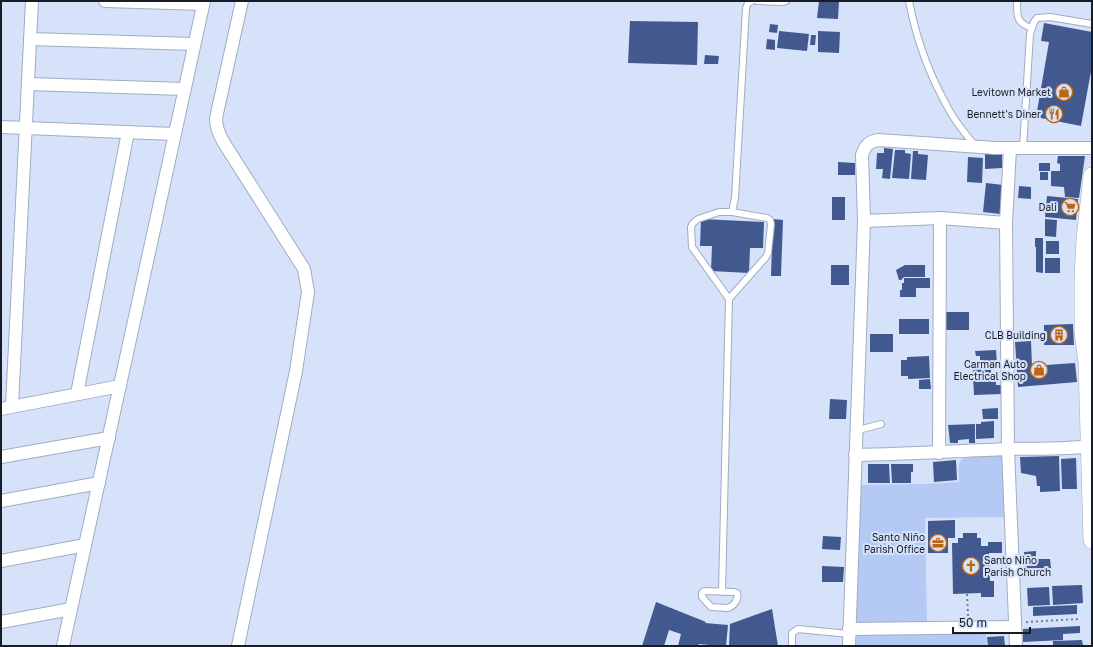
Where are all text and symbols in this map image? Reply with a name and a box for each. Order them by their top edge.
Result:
shop icon: Levitown Market [1054,82,1074,102]
place label: Levitown Market [971,86,1051,98]
restaurant icon: Bennett's Diner [1044,104,1064,124]
place label: Bennett's Diner [967,108,1041,120]
supermarket icon: Dali [1060,197,1080,217]
place label: Dali [1038,201,1057,213]
building icon: CLB Building [1049,325,1069,345]
place label: CLB Building [985,329,1046,341]
place label: Carman Auto Electrical Shop [953,358,1026,382]
shop icon: Carman Auto Electrical Shop [1029,360,1049,380]
place label: Santo Niño Parish Office [864,531,925,555]
office icon: Santo Niño Parish Office [928,533,948,553]
place label: Santo Niño Parish Church [984,554,1051,578]
church icon: Santo Niño Parish Church [961,556,981,576]
scale bar [953,609,1030,635]
text: 50 m [959,615,987,630]

